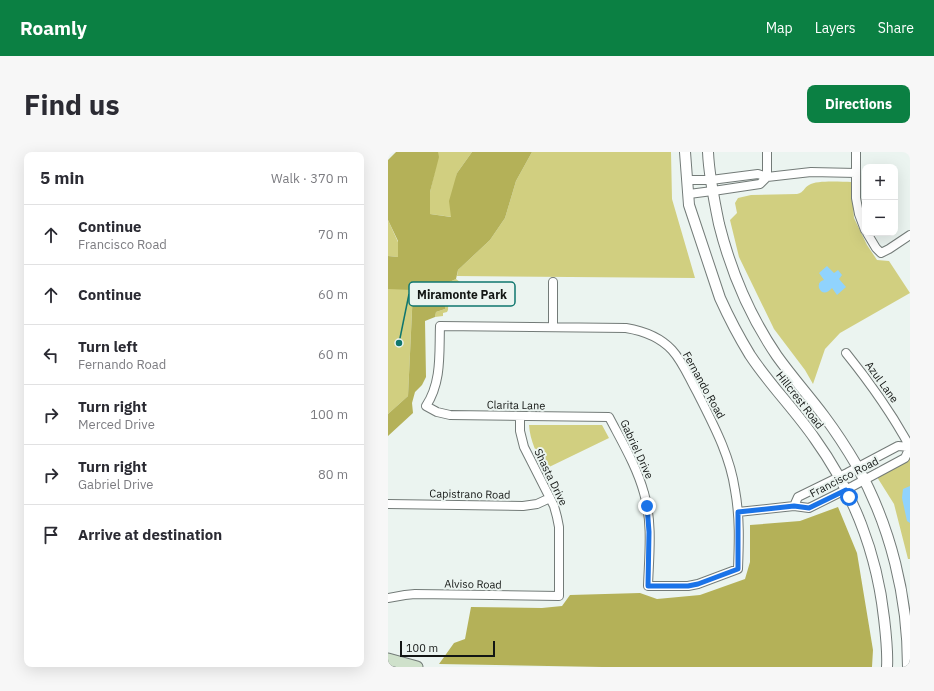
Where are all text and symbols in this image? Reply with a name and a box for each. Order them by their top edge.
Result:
text: Roamly [20,16,87,40]
text: Map [766,19,793,37]
text: Layers [815,19,856,37]
text: Share [878,19,914,37]
button: Directions [807,85,910,123]
text: Find us [24,86,120,123]
map controls [862,164,898,236]
button: + [862,164,898,200]
text: 5 min [40,167,84,189]
text: Walk · 370 m [271,170,348,187]
button: − [862,200,898,236]
text: Continue [78,217,142,236]
icon: ahead [40,224,62,246]
text: 70 m [318,226,348,243]
text: Francisco Road [78,236,167,253]
callout: Miramonte Park [409,282,515,306]
icon: ahead [40,284,62,306]
text: Continue [78,285,142,304]
text: 60 m [318,286,348,303]
text: Miramonte Park [417,287,507,302]
text: Turn left [78,337,138,356]
icon: left [40,344,62,366]
text: 60 m [318,346,348,363]
street label: Fernando Road [680,349,728,421]
text: Fernando Road [78,356,166,373]
street label: Azul Lane [862,359,902,405]
street label: Hillcrest Road [773,368,827,432]
text: Turn right [78,397,147,416]
street label: Clarita Lane [487,397,545,413]
icon: right [40,404,62,426]
text: 100 m [310,406,348,423]
text: Merced Drive [78,416,155,433]
street label: Gabriel Drive [617,417,657,481]
street label: Shasta Drive [531,446,571,508]
street label: Francisco Road [807,454,881,500]
text: Turn right [78,457,147,476]
icon: right [40,464,62,486]
text: 80 m [318,466,348,483]
text: Gabriel Drive [78,476,153,493]
street label: Capistrano Road [429,486,511,502]
route start [840,488,858,506]
route end [638,497,656,515]
icon: arrive [40,524,62,546]
text: Arrive at destination [78,525,222,544]
street label: Alviso Road [444,576,502,592]
scale bar [400,639,495,658]
text: 100 m [406,641,438,655]

